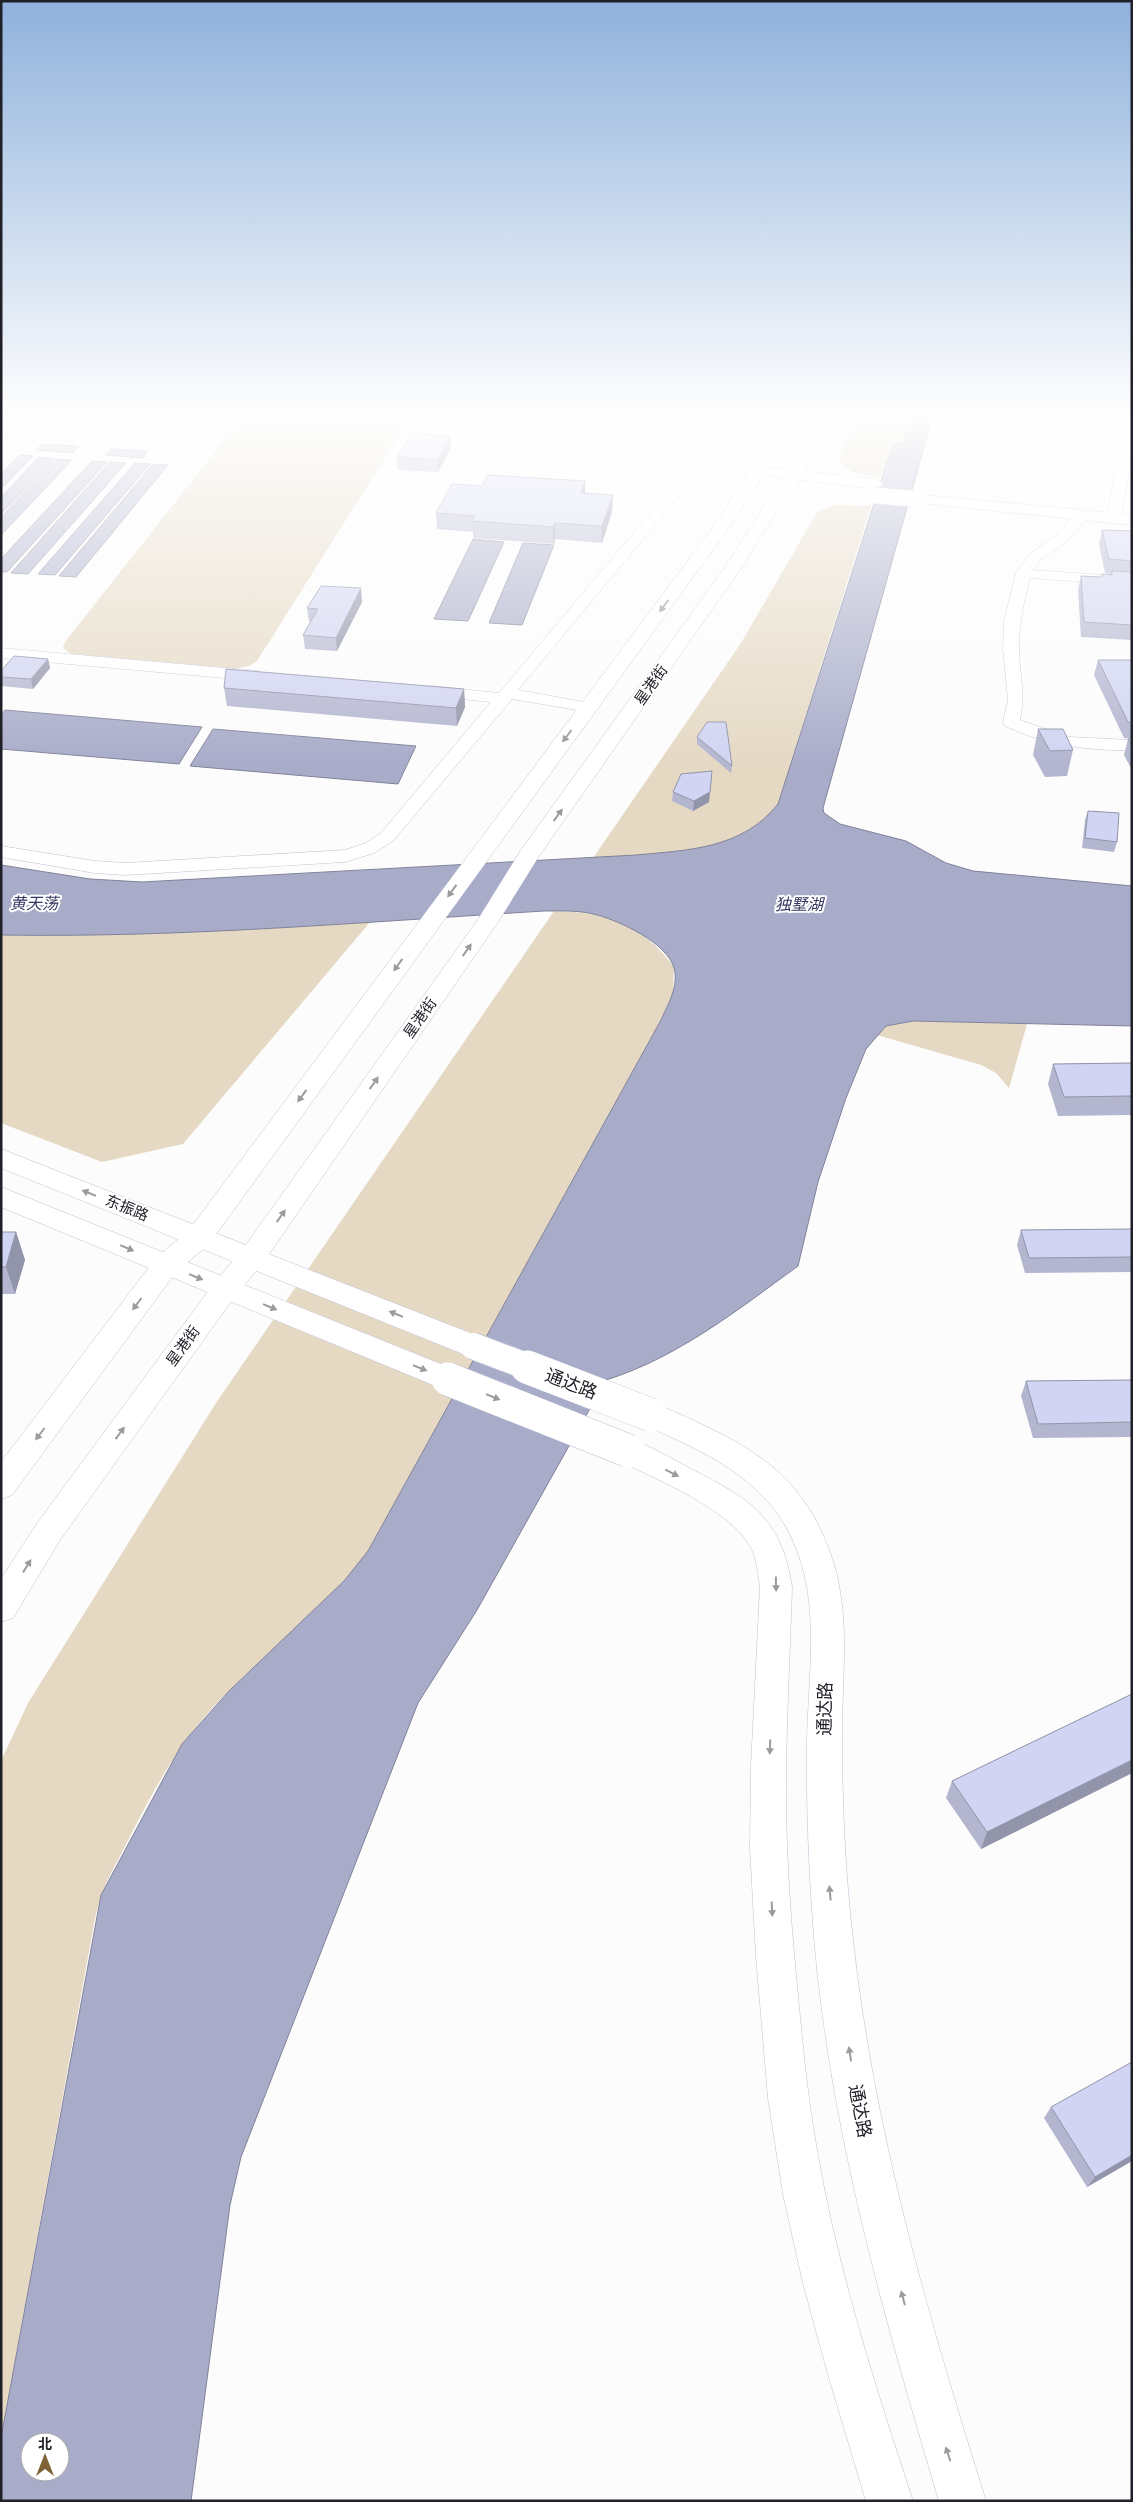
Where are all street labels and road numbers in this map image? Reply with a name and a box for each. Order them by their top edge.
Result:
street label: 星港街 [631,661,671,709]
street label: 星港街 [400,994,440,1042]
street label: 东振路 [103,1191,151,1225]
street label: 星港街 [162,1323,204,1369]
street label: 通达路 [542,1364,600,1404]
street label: 通达路 [814,1682,836,1736]
street label: 通达路 [844,2082,876,2140]

